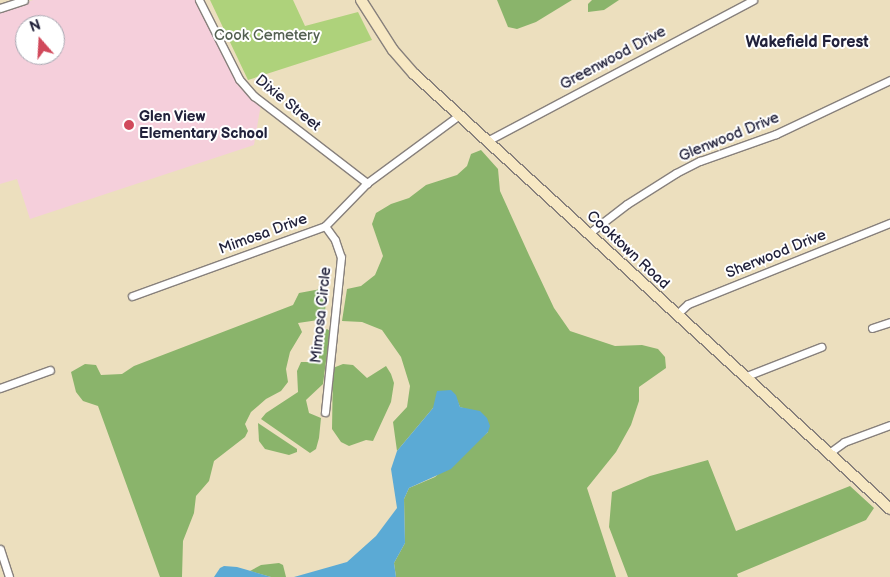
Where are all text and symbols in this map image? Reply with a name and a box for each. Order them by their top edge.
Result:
north arrow [15,15,65,65]
text: N [28,17,43,36]
street label: Greenwood Drive [557,22,669,94]
park label: Cook Cemetery [214,27,320,45]
district label: Wakefield Forest [745,33,869,53]
street label: Dixie Street [252,71,324,135]
place label: Glen View Elementary School [139,107,268,142]
street label: Glenwood Drive [676,109,782,165]
marker: Glen View Elementary School [123,119,135,131]
street label: Cooktown Road [583,207,673,293]
street label: Mimosa Drive [216,210,310,258]
street label: Sherwood Drive [723,226,829,282]
street label: Mimosa Circle [307,266,335,364]

